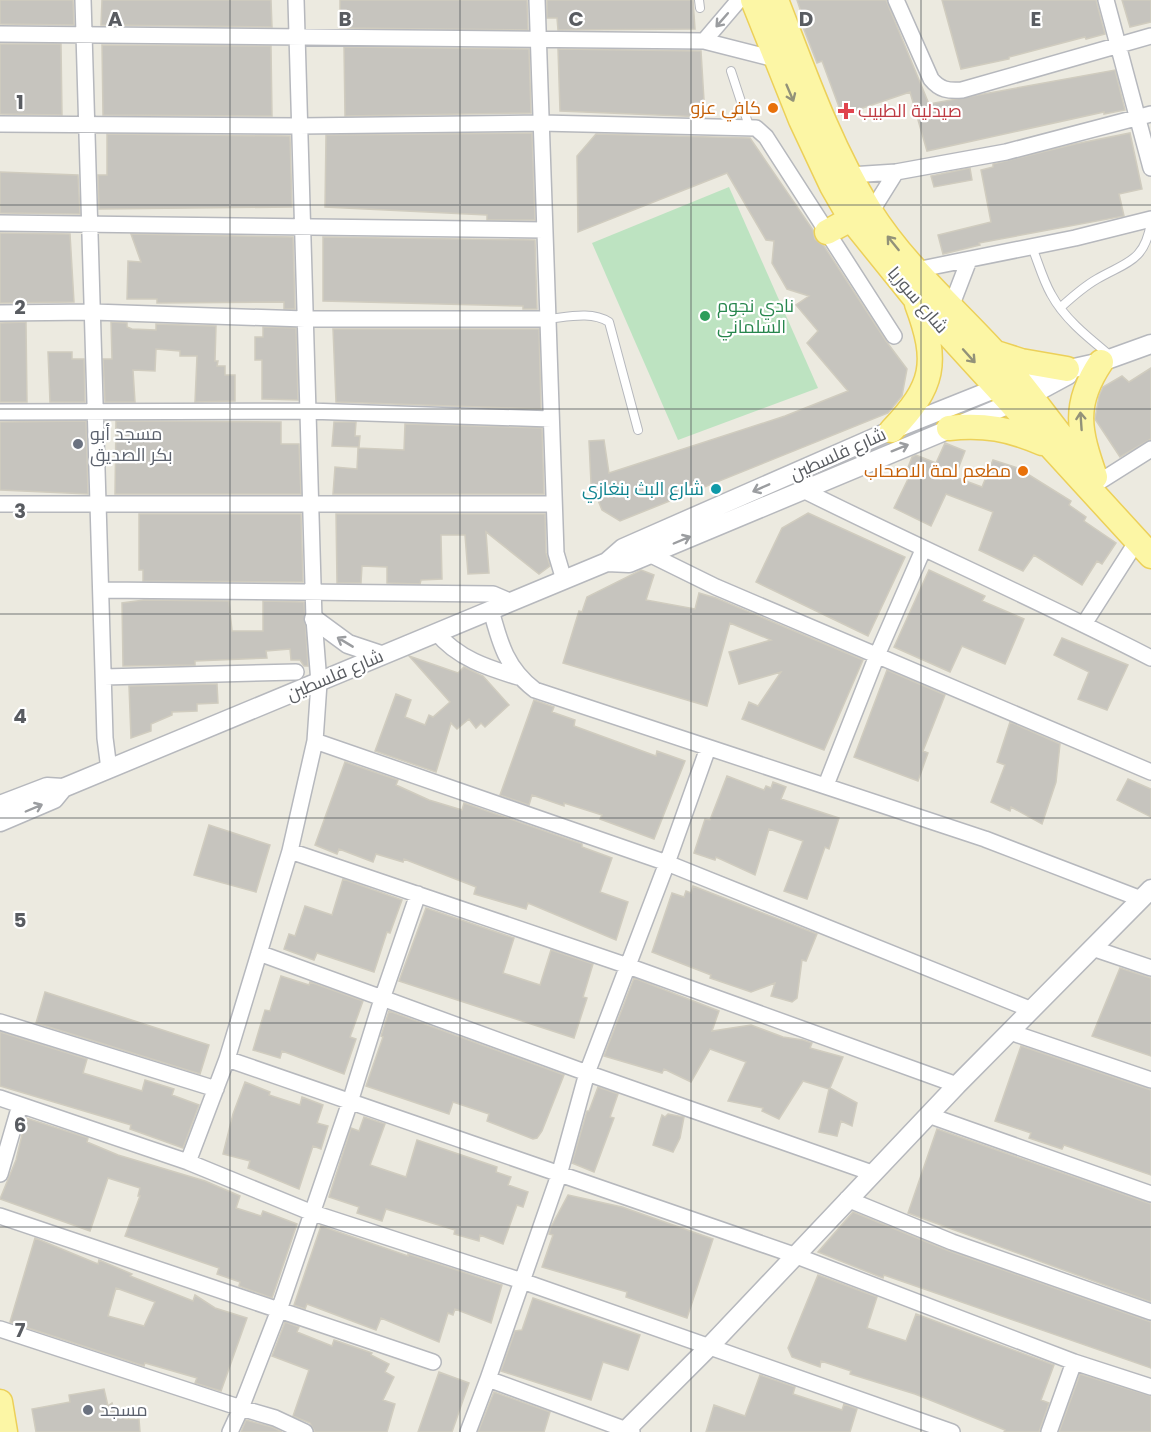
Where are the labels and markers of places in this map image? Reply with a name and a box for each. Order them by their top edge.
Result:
place label: كافي عزو [691,95,761,122]
place label: صيدلية الطبيب [858,98,962,123]
marker: كافي عزو [766,101,780,115]
marker: صيدلية الطبيب [839,104,853,118]
place label: نادي نجوم السلماني [717,293,794,341]
marker: نادي نجوم السلماني [698,309,712,323]
place label: مسجد أبو بكر الصديق [90,421,173,467]
marker: مسجد أبو بكر الصديق [71,437,85,451]
place label: مطعم لمة الاصحاب [864,458,1011,483]
marker: مطعم لمة الاصحاب [1016,464,1030,478]
place label: شارع البث بنغازي [582,476,704,503]
marker: شارع البث بنغازي [709,482,723,496]
place label: مسجد [100,1397,148,1422]
marker: مسجد [81,1403,95,1417]

